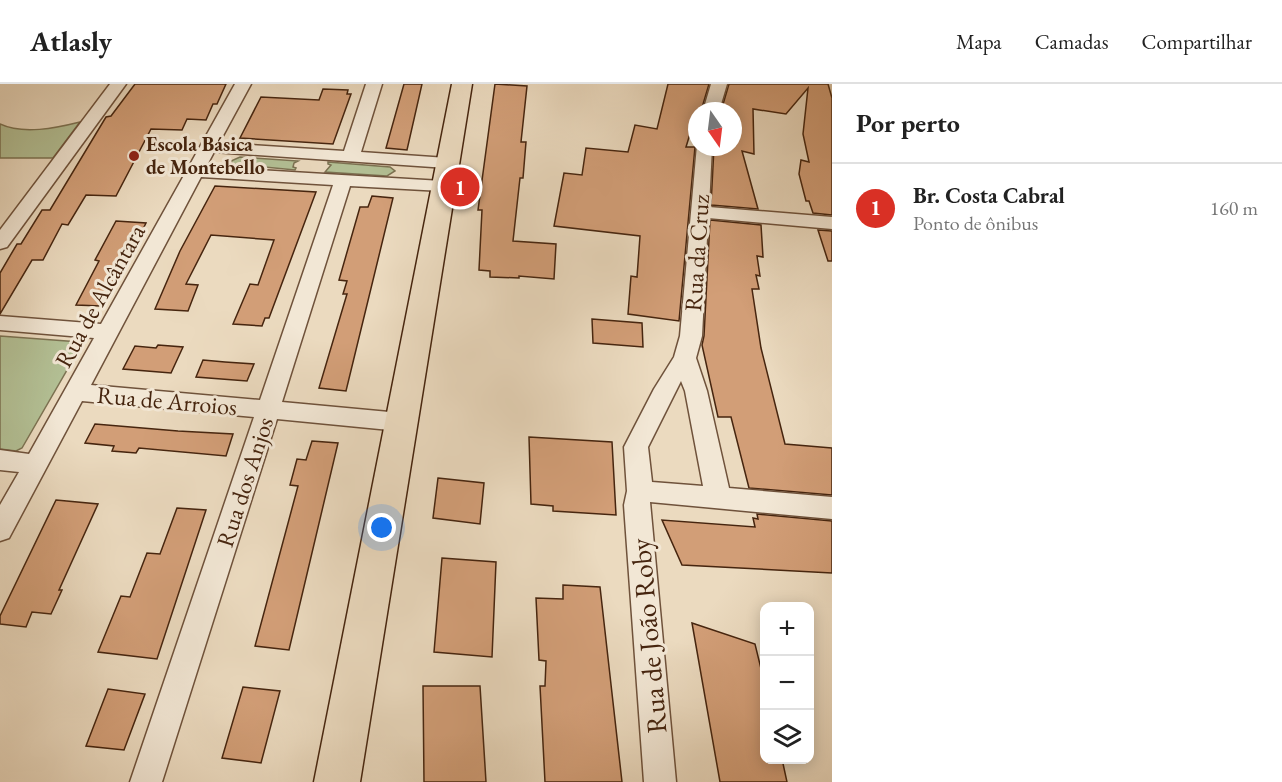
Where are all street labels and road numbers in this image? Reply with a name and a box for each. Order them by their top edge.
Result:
street label: Rua da Cruz [677,193,716,313]
street label: Rua de Alcântara [47,218,152,373]
street label: Rua de Arroios [96,379,238,422]
street label: Rua dos Anjos [209,413,280,551]
street label: Rua de João Roby [621,536,674,735]

